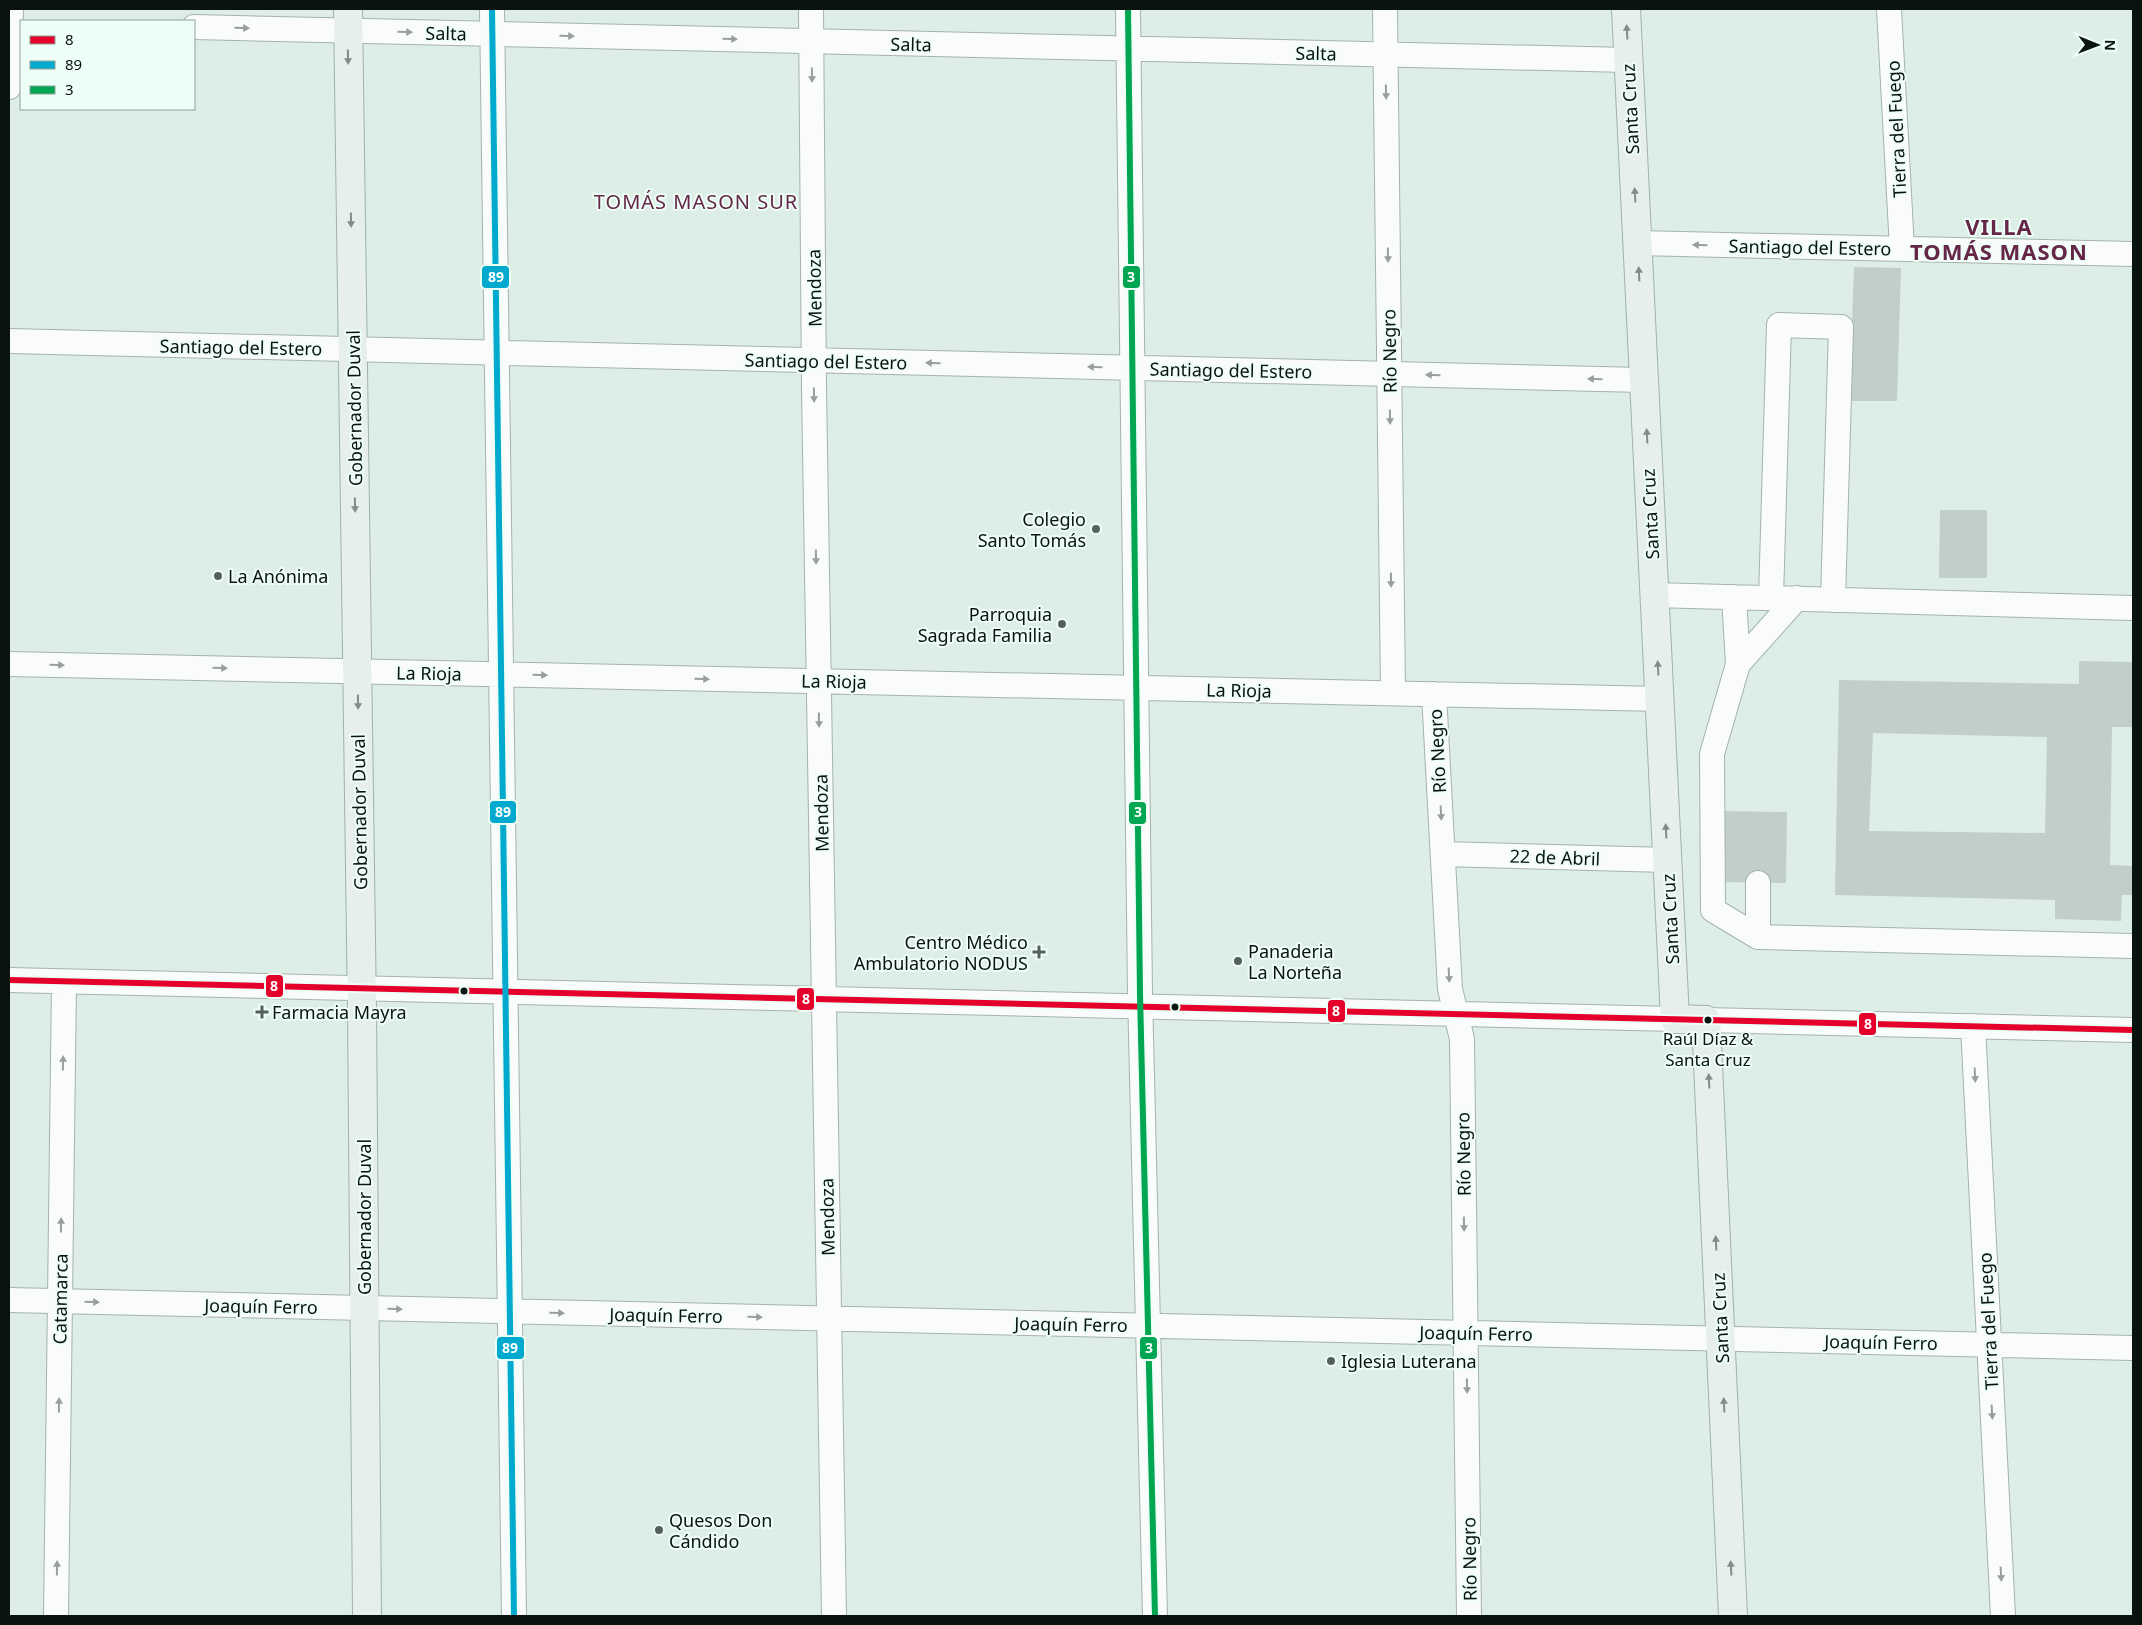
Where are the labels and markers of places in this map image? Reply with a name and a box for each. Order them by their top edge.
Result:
place label: Colegio Santo Tomás [978,507,1086,552]
marker: Colegio Santo Tomás [1090,523,1102,535]
place label: La Anónima [228,564,328,588]
marker: La Anónima [212,570,224,582]
place label: Parroquia Sagrada Familia [918,602,1052,647]
marker: Parroquia Sagrada Familia [1056,618,1068,630]
place label: Centro Médico Ambulatorio NODUS [854,930,1028,975]
place label: Panaderia La Norteña [1248,939,1342,984]
marker: Centro Médico Ambulatorio NODUS [1032,945,1046,959]
marker: Panaderia La Norteña [1232,955,1244,967]
unlabelled marker [459,986,469,996]
place label: Farmacia Mayra [272,1000,407,1024]
unlabelled marker [1170,1002,1180,1012]
marker: Farmacia Mayra [256,1006,268,1018]
marker: Raúl Díaz & Santa Cruz [1703,1015,1713,1025]
place label: Raúl Díaz & Santa Cruz [1663,1027,1754,1071]
place label: Iglesia Luterana [1341,1349,1477,1373]
marker: Iglesia Luterana [1325,1355,1337,1367]
place label: Quesos Don Cándido [669,1508,772,1553]
marker: Quesos Don Cándido [653,1524,665,1536]

